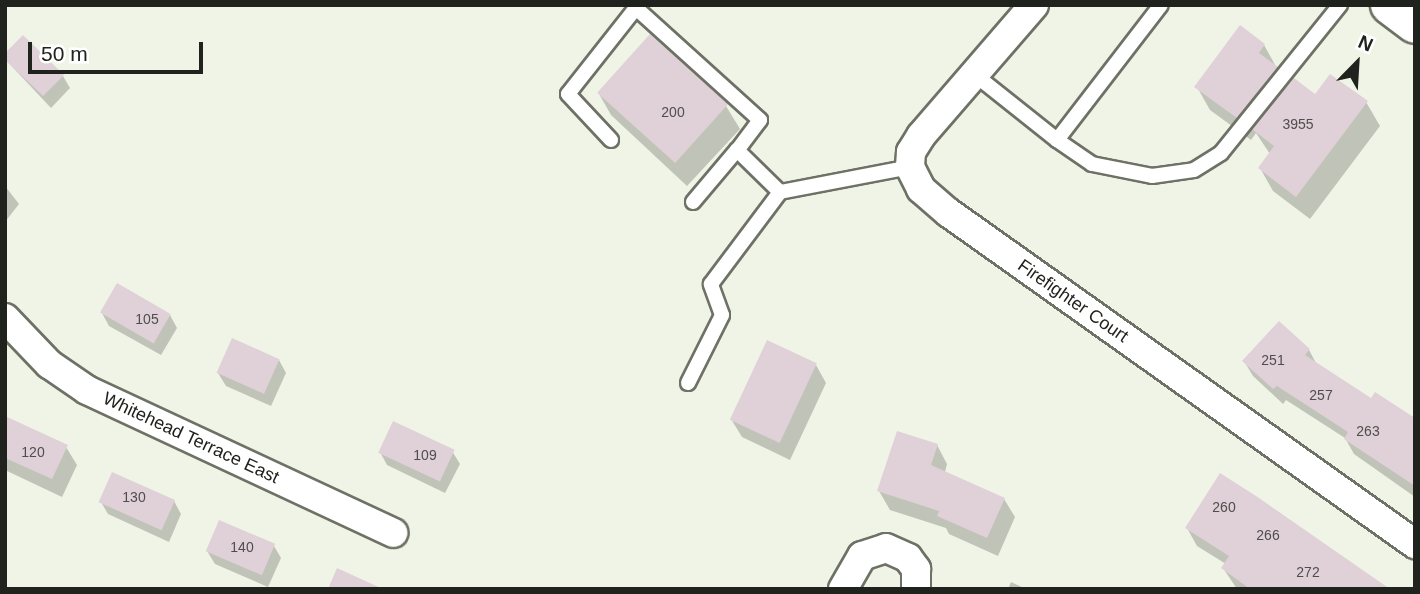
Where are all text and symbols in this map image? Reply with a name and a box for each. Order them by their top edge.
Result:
scale bar [32,28,206,72]
north arrow [1322,28,1392,98]
text: N [1355,31,1376,56]
text: 50 m [41,42,88,65]
house number: 200 [661,104,685,120]
house number: 3955 [1282,116,1314,132]
street label: Firefighter Court [1014,255,1132,347]
house number: 105 [135,311,159,327]
house number: 251 [1261,352,1285,368]
house number: 257 [1309,387,1333,403]
street label: Whitehead Terrace East [99,388,283,488]
house number: 263 [1356,423,1380,439]
house number: 120 [21,444,45,460]
house number: 109 [413,447,437,463]
house number: 130 [122,489,146,505]
house number: 260 [1212,499,1236,515]
house number: 266 [1256,527,1280,543]
house number: 140 [230,539,254,555]
house number: 272 [1296,564,1320,580]

